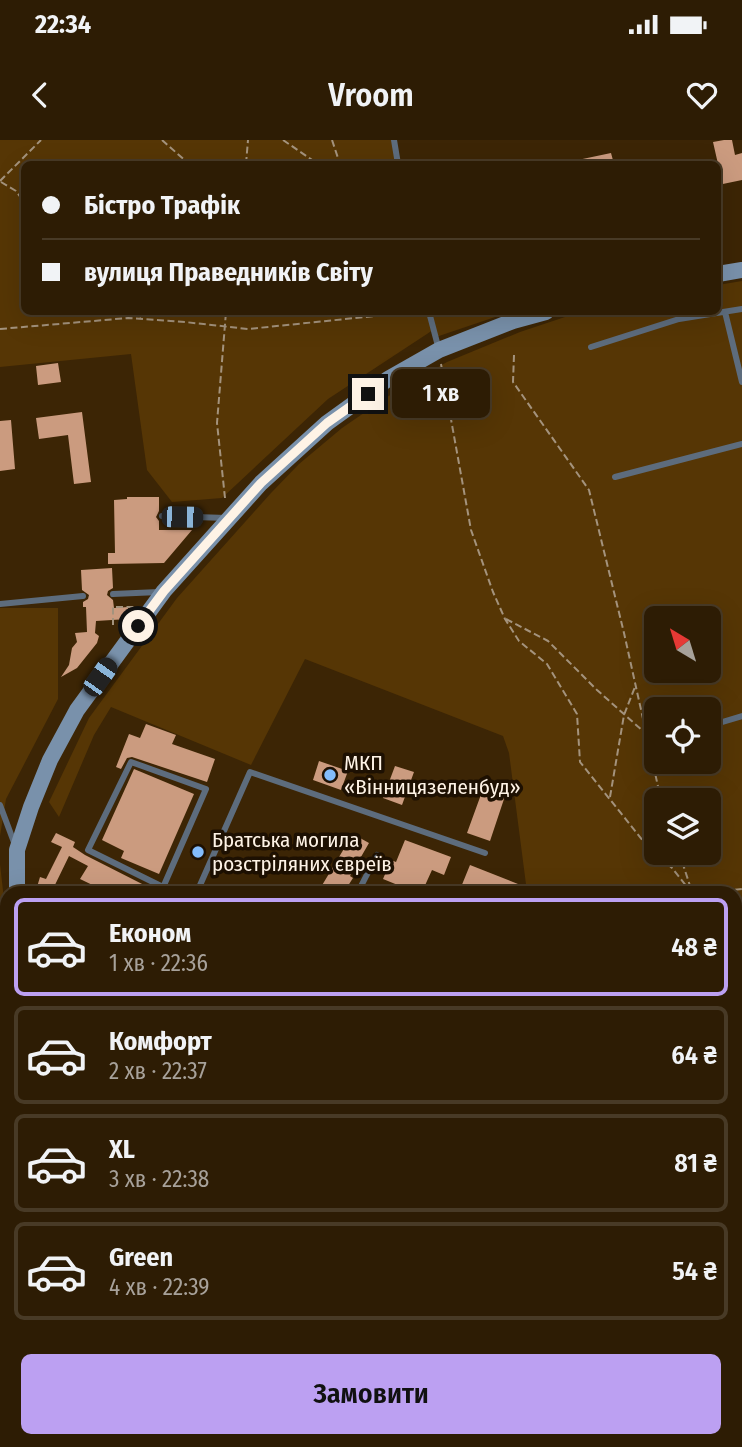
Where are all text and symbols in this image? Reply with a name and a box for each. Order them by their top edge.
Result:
text: 22:34 [35,9,91,40]
icon: back [21,76,59,114]
text: Vroom [328,76,414,114]
icon: heart [683,76,721,114]
text: Бістро Трафік [84,190,240,221]
text: вулиця Праведників Світу [84,257,373,288]
callout: 1 хв [392,370,490,418]
route end [352,378,384,410]
text: 1 хв [423,379,459,407]
car [161,506,204,528]
north arrow [644,606,721,682]
map controls [644,606,721,865]
route start [122,610,154,642]
car [80,654,121,700]
button: locate [644,697,721,774]
place label: МКП «Вінницязеленбуд» [344,750,521,800]
marker: МКП «Вінницязеленбуд» [322,767,338,783]
button: layers [644,788,721,865]
place label: Братська могила розстріляних євреїв [212,827,392,877]
marker: Братська могила розстріляних євреїв [190,844,206,860]
icon: car [25,916,88,979]
text: Економ [109,918,191,949]
text: 48 ₴ [671,932,717,963]
text: 1 хв · 22:36 [109,949,208,977]
icon: car [25,1024,88,1087]
text: Комфорт [109,1026,212,1057]
text: 64 ₴ [671,1040,717,1071]
text: 2 хв · 22:37 [109,1057,207,1085]
icon: car [25,1132,88,1195]
text: XL [109,1134,135,1165]
text: 81 ₴ [674,1148,717,1179]
text: 3 хв · 22:38 [109,1165,209,1193]
icon: car [25,1240,88,1303]
text: Green [109,1242,173,1273]
text: 54 ₴ [672,1256,717,1287]
text: 4 хв · 22:39 [109,1273,210,1301]
button: Замовити [21,1354,721,1434]

